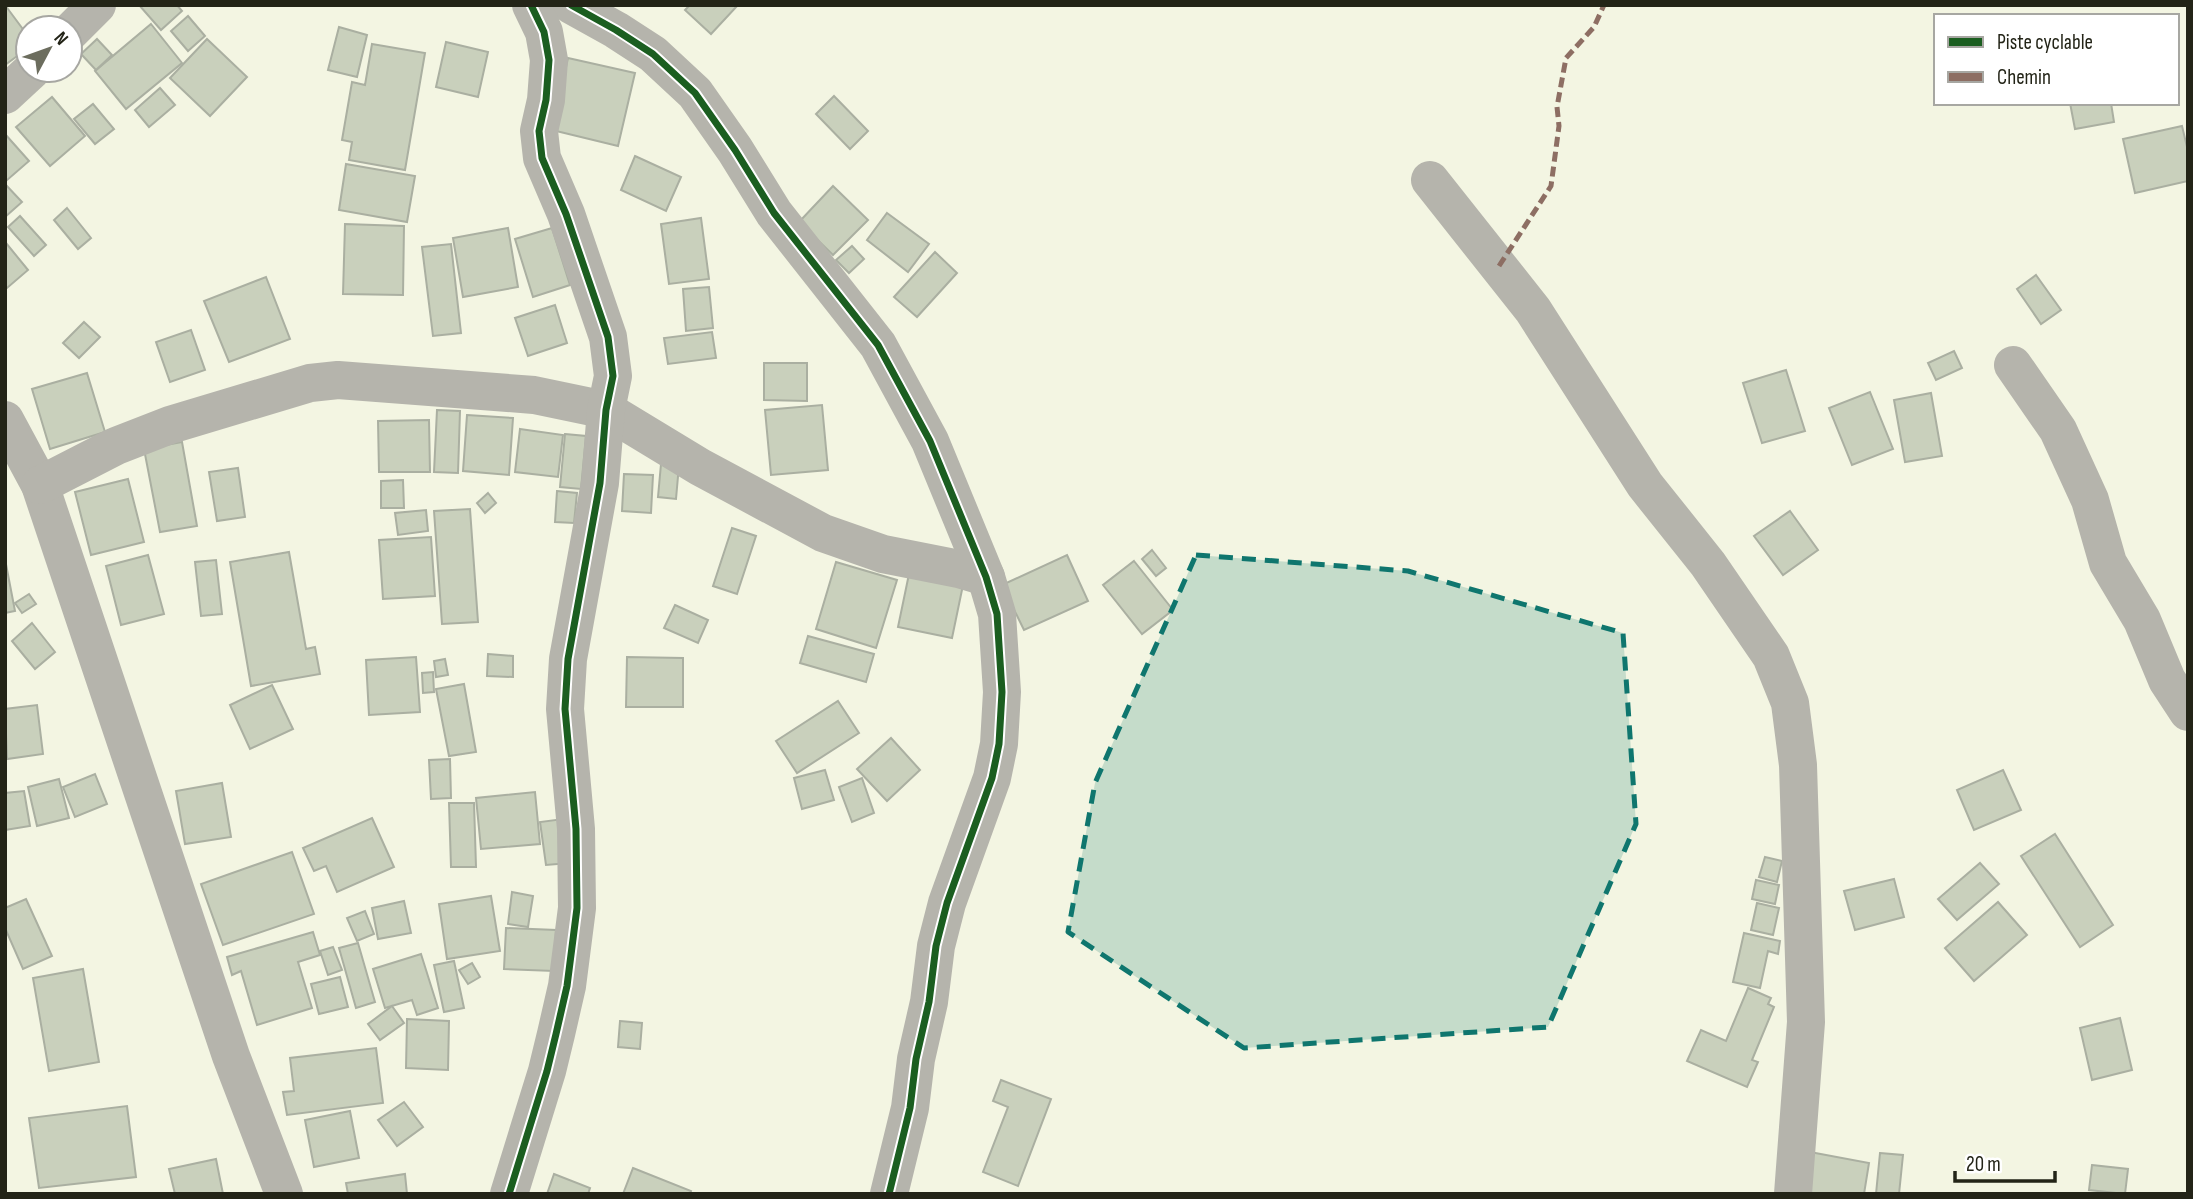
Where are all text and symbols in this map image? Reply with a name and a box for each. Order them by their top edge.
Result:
north arrow [14,14,84,84]
legend [1934,14,2179,105]
text: N [49,27,73,50]
text: Piste cyclable [1997,30,2093,55]
text: Chemin [1997,65,2051,90]
scale bar [1955,1140,2055,1184]
text: 20 m [1966,1152,2001,1177]

